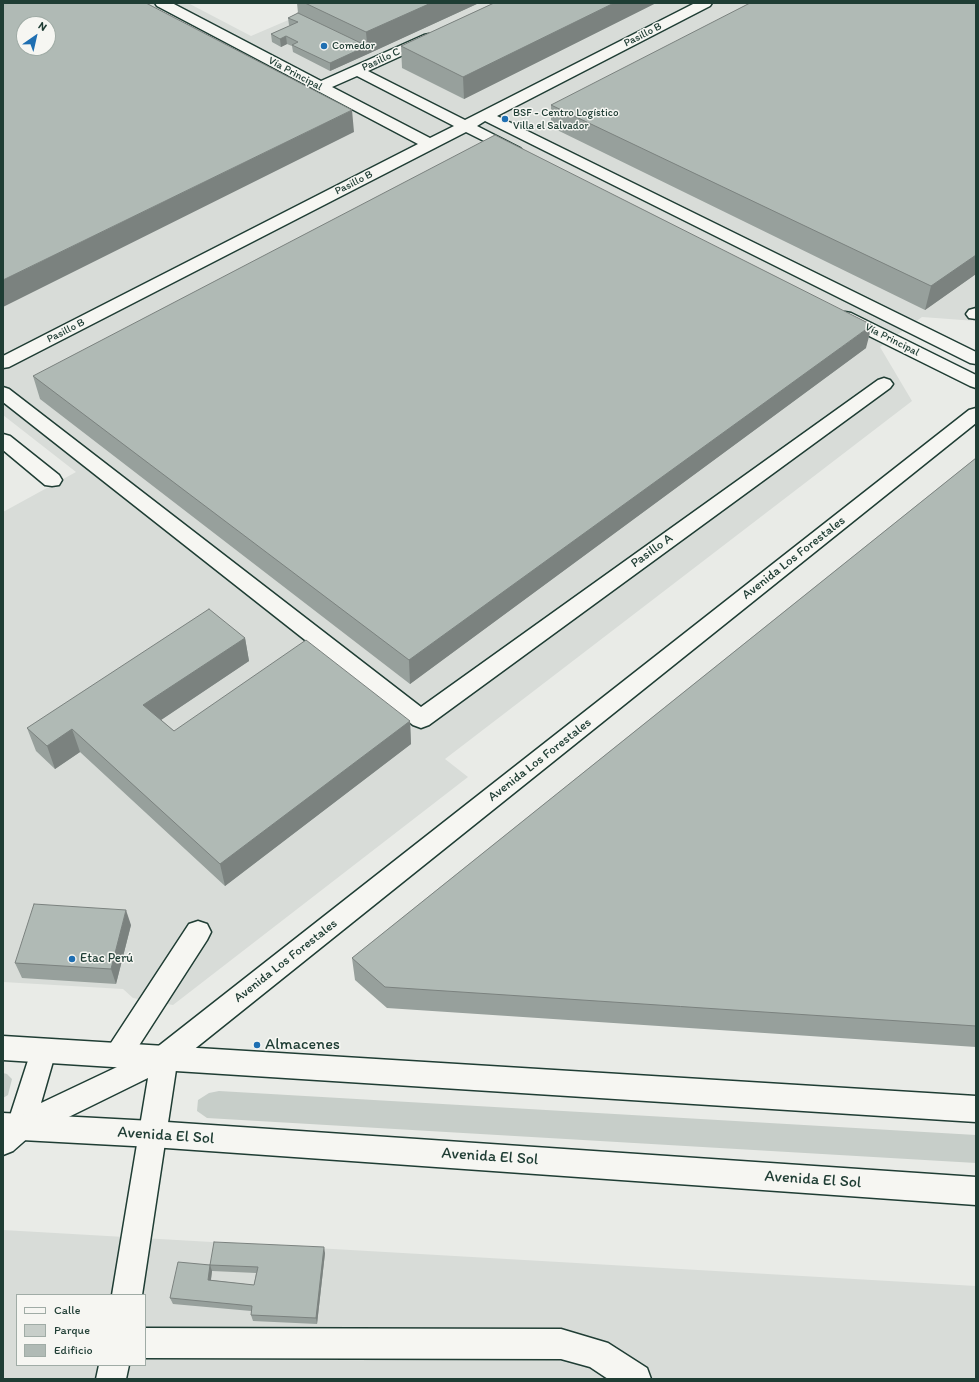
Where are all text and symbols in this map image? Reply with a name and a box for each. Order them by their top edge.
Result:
north arrow [16,16,56,56]
text: N [36,19,49,34]
street label: Pasillo B [622,20,664,50]
place label: Comedor [332,39,375,53]
marker: Comedor [319,41,329,51]
street label: Pasillo C [360,45,402,75]
street label: Vía Principal [266,54,324,94]
place label: BSF - Centro Logístico Villa el Salvador [513,106,619,132]
marker: BSF - Centro Logístico Villa el Salvador [500,114,510,124]
street label: Pasillo B [333,168,375,198]
street label: Pasillo B [45,316,87,346]
street label: Vía Principal [863,321,921,359]
street label: Avenida Los Forestales [739,513,849,603]
street label: Pasillo A [628,531,676,571]
street label: Avenida Los Forestales [485,715,595,805]
street label: Avenida Los Forestales [231,916,341,1006]
place label: Etac Perú [80,951,133,967]
marker: Etac Perú [67,954,77,964]
place label: Almacenes [265,1035,340,1055]
marker: Almacenes [252,1040,262,1050]
street label: Avenida El Sol [117,1123,215,1149]
street label: Avenida El Sol [441,1144,539,1170]
street label: Avenida El Sol [764,1167,862,1193]
legend [16,1294,146,1366]
text: Calle [54,1303,80,1317]
text: Parque [54,1323,90,1337]
text: Edificio [54,1343,93,1357]

